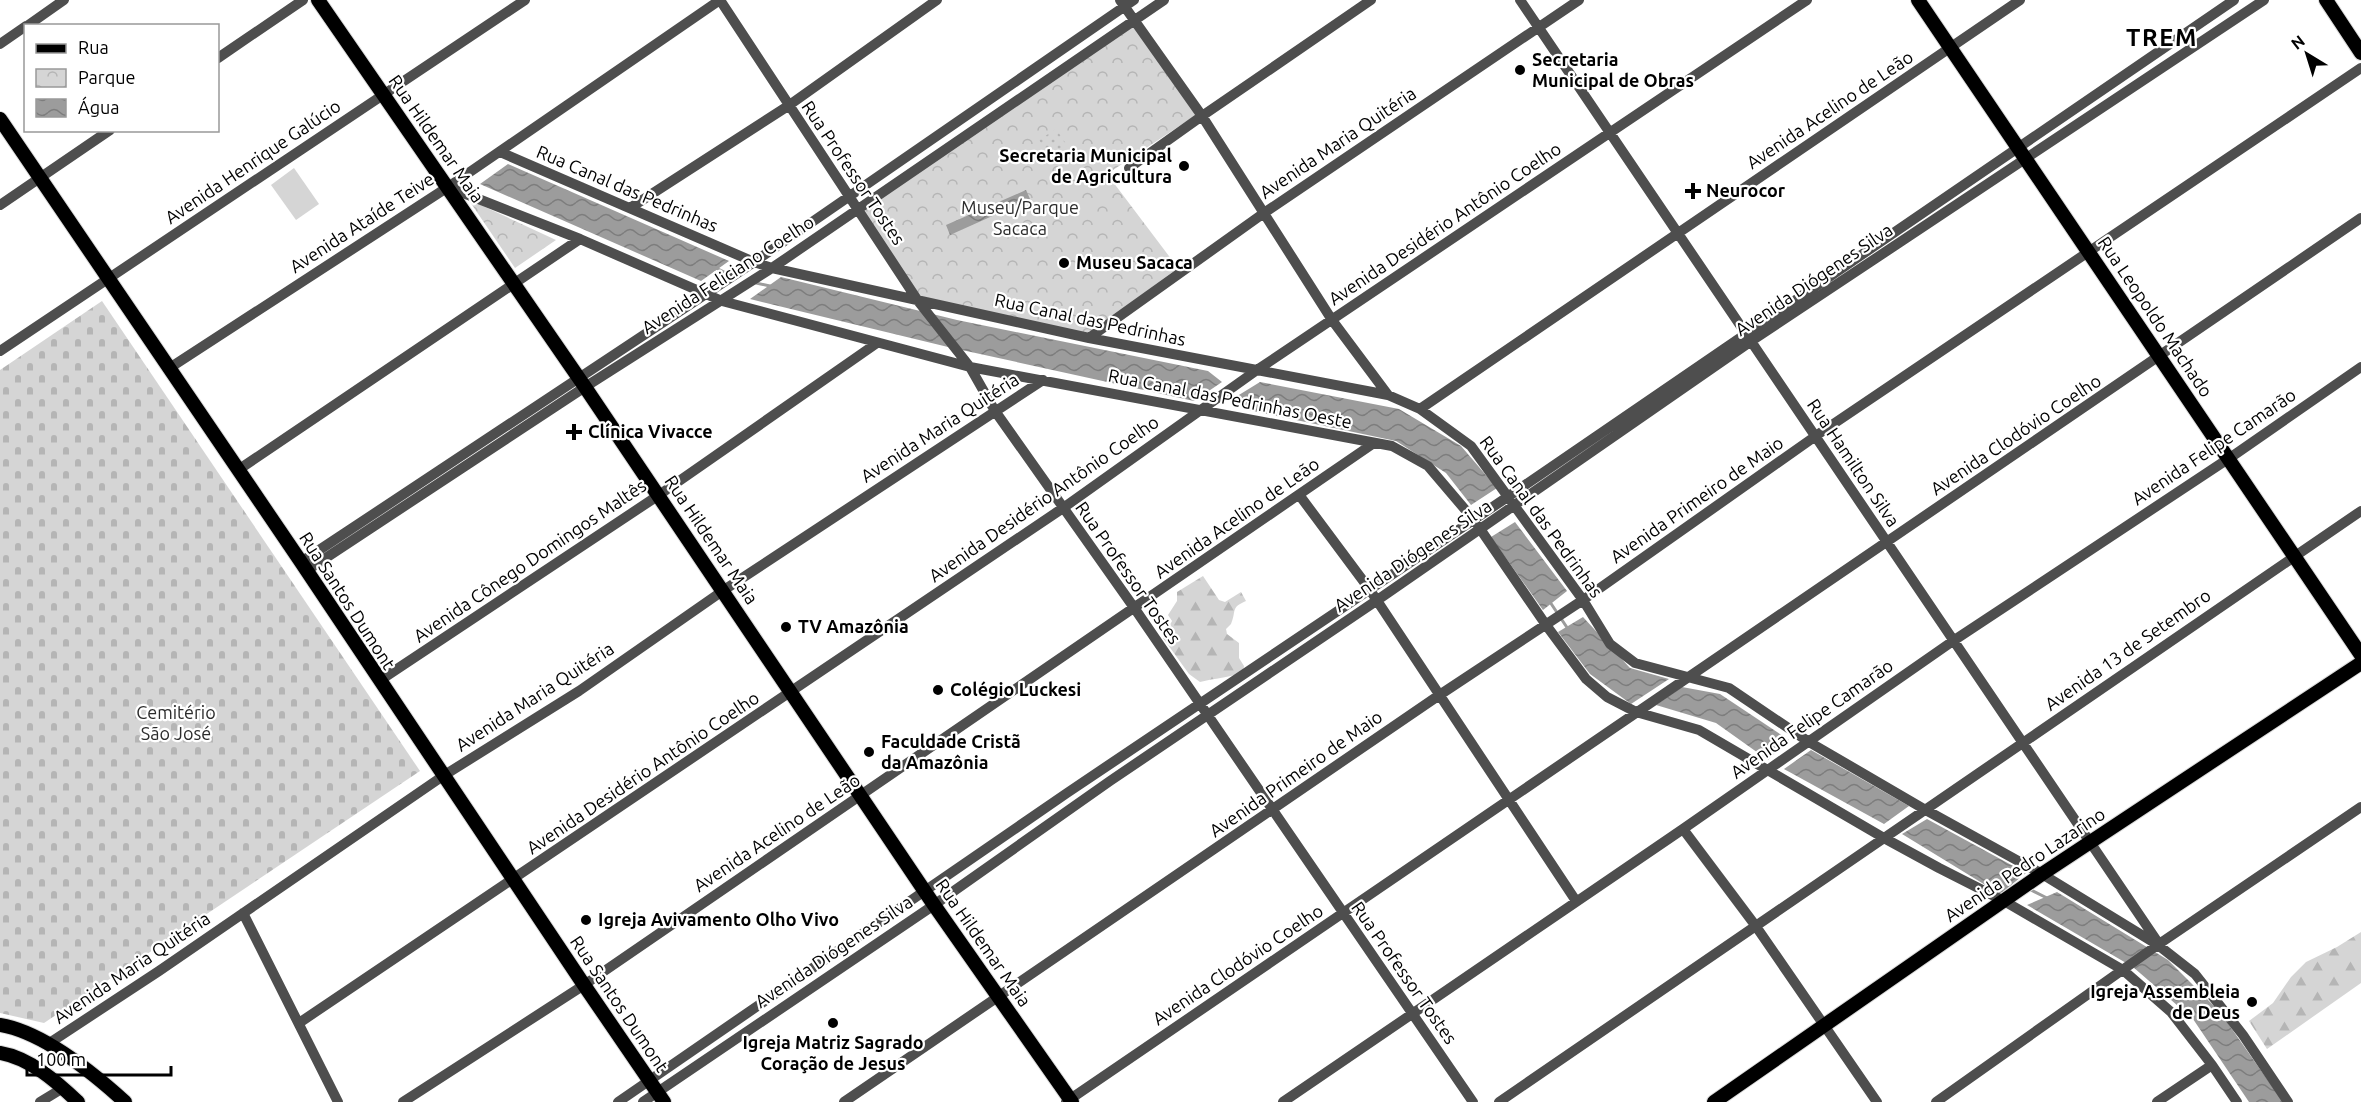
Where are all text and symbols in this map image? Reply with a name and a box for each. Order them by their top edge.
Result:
legend [24,24,219,132]
district label: TREM [2126,24,2198,51]
north arrow [2277,24,2337,84]
text: N [2288,31,2308,53]
text: Rua [78,37,109,57]
street label: Avenida Acelino de Leão [1743,46,1916,172]
place label: Secretaria Municipal de Obras [1532,49,1694,90]
marker: Secretaria Municipal de Obras [1513,63,1527,77]
text: Parque [78,67,135,87]
street label: Rua Hildemar Maia [385,71,488,206]
street label: Avenida Maria Quitéria [1255,82,1420,203]
street label: Avenida Henrique Galúcio [161,95,344,227]
text: Água [78,96,120,117]
street label: Rua Professor Tostes [798,97,910,248]
street label: Avenida Desidério Antônio Coelho [1325,138,1564,309]
street label: Rua Canal das Pedrinhas [534,141,721,235]
place label: Secretaria Municipal de Agricultura [999,145,1173,186]
marker: Secretaria Municipal de Agricultura [1177,159,1191,173]
street label: Avenida Ataíde Teive [286,168,437,276]
place label: Neurocor [1706,180,1786,200]
marker: Neurocor [1684,182,1702,200]
park label: Museu/Parque Sacaca [961,197,1079,238]
street label: Avenida Feliciano Coelho [638,211,817,337]
street label: Avenida Diógenes Silva [1731,219,1896,339]
street label: Rua Leopoldo Machado [2095,232,2217,401]
place label: Museu Sacaca [1076,252,1193,272]
marker: Museu Sacaca [1057,256,1071,270]
street label: Rua Canal das Pedrinhas [993,289,1188,349]
street label: Rua Canal das Pedrinhas Oeste [1107,365,1354,431]
street label: Avenida Maria Quitéria [857,369,1023,487]
street label: Avenida Clodóvio Coelho [1927,370,2104,499]
street label: Avenida Felipe Camarão [2128,384,2299,509]
street label: Rua Hamilton Silva [1804,395,1904,530]
street label: Avenida Desidério Antônio Coelho [925,411,1162,585]
place label: Clínica Vivacce [588,421,713,441]
marker: Clínica Vivacce [565,423,583,441]
street label: Rua Canal das Pedrinhas [1476,432,1607,601]
street label: Avenida Primeiro de Maio [1606,432,1787,567]
street label: Avenida Acelino de Leão [1150,453,1322,582]
street label: Rua Hildemar Maia [661,471,762,608]
street label: Avenida Cônego Domingos Maltês [409,475,650,646]
street label: Avenida Diógenes Silva [1330,495,1495,615]
street label: Rua Professor Tostes [1072,497,1186,648]
street label: Rua Santos Dumont [296,528,400,673]
street label: Avenida 13 de Setembro [2041,584,2214,714]
place label: TV Amazônia [798,616,909,636]
marker: TV Amazônia [779,620,793,634]
street label: Avenida Maria Quitéria [452,638,618,756]
street label: Avenida Felipe Camarão [1726,655,1896,782]
place label: Colégio Luckesi [950,679,1081,699]
marker: Colégio Luckesi [931,683,945,697]
street label: Avenida Desidério Antônio Coelho [523,687,762,858]
park label: Cemitério São José [136,702,216,743]
street label: Avenida Primeiro de Maio [1205,706,1386,841]
place label: Faculdade Cristã da Amazônia [881,731,1021,772]
marker: Faculdade Cristã da Amazônia [862,745,876,759]
street label: Avenida Acelino de Leão [690,769,863,895]
street label: Avenida Pedro Lazarino [1941,803,2108,925]
street label: Rua Hildemar Maia [932,875,1035,1010]
street label: Avenida Diógenes Silva [751,891,916,1011]
street label: Rua Professor Tostes [1348,897,1462,1048]
street label: Avenida Clodóvio Coelho [1149,900,1326,1029]
street label: Avenida Maria Quitéria [49,907,214,1028]
place label: Igreja Avivamento Olho Vivo [598,909,839,929]
marker: Igreja Avivamento Olho Vivo [579,913,593,927]
street label: Rua Santos Dumont [567,932,673,1075]
place label: Igreja Assembleia de Deus [2090,981,2240,1022]
marker: Igreja Assembleia de Deus [2245,995,2259,1009]
marker: Igreja Matriz Sagrado Coração de Jesus [826,1016,840,1030]
place label: Igreja Matriz Sagrado Coração de Jesus [742,1032,924,1074]
scale bar [27,1039,171,1077]
text: 100 m [36,1049,86,1069]

